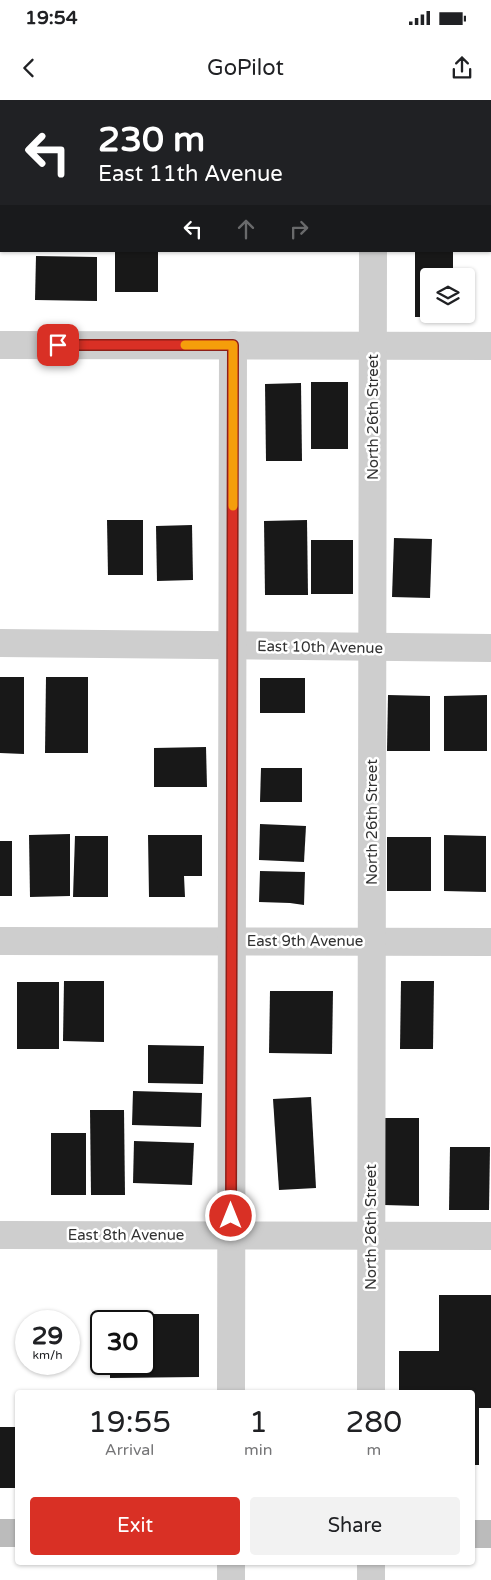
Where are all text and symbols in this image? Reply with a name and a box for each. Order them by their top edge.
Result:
text: 19:54 [25,7,78,29]
icon: back [15,54,43,82]
icon: share [448,54,476,82]
text: GoPilot [207,55,284,81]
text: 230 m [98,119,205,161]
icon: left [15,120,80,185]
text: East 11th Avenue [98,161,283,187]
icon: left [179,215,207,243]
icon: ahead [232,215,260,243]
icon: right [285,215,313,243]
map controls [420,268,475,323]
button: layers [420,268,475,323]
pin [37,324,79,366]
icon: arrive [44,331,72,359]
street label: North 26th Street [364,354,382,480]
street label: East 10th Avenue [257,637,383,657]
street label: North 26th Street [363,759,381,885]
street label: East 9th Avenue [247,932,363,950]
street label: North 26th Street [362,1164,380,1290]
position arrow [204,1189,256,1241]
street label: East 8th Avenue [68,1226,184,1244]
speed limit sign: 30 [90,1310,155,1375]
text: 29 [32,1321,63,1351]
text: km/h [32,1348,63,1362]
text: 19:55 [88,1404,171,1441]
text: 1 [249,1404,268,1441]
text: 280 [346,1404,402,1441]
text: Arrival [105,1440,154,1460]
text: min [244,1440,273,1460]
text: m [366,1440,381,1460]
button: Exit [30,1497,240,1555]
button: Share [250,1497,460,1555]

